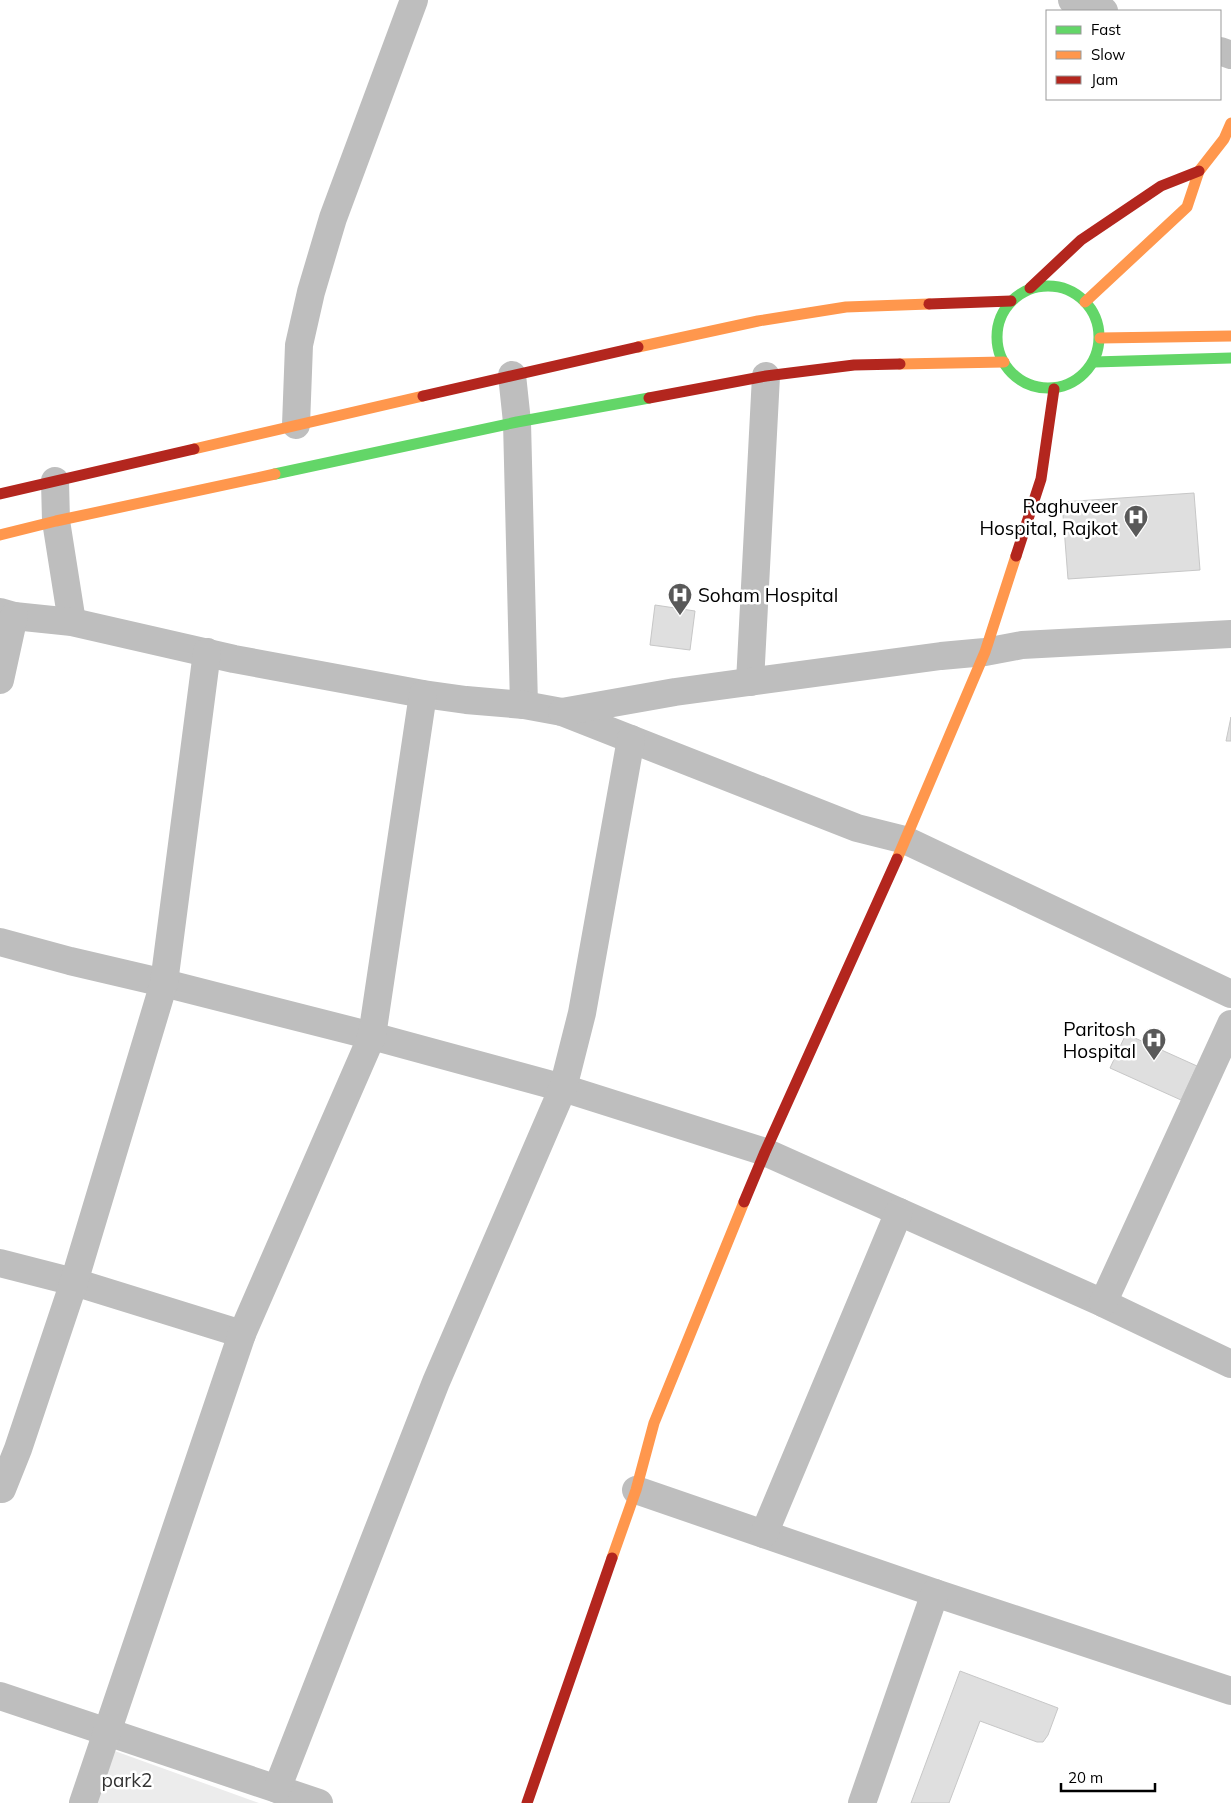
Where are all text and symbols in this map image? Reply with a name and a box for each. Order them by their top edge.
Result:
legend [1046,10,1221,100]
text: Fast [1091,20,1121,39]
text: Slow [1091,45,1125,64]
text: Jam [1091,70,1118,89]
place label: Raghuveer Hospital, Rajkot [979,494,1118,540]
hospital icon: Raghuveer Hospital, Rajkot [1123,504,1149,538]
hospital icon: Soham Hospital [667,582,693,616]
place label: Soham Hospital [698,583,838,607]
place label: Paritosh Hospital [1063,1017,1136,1063]
hospital icon: Paritosh Hospital [1141,1027,1167,1061]
scale bar [1061,1760,1155,1792]
park label: park2 [102,1768,152,1792]
text: 20 m [1068,1768,1103,1787]

